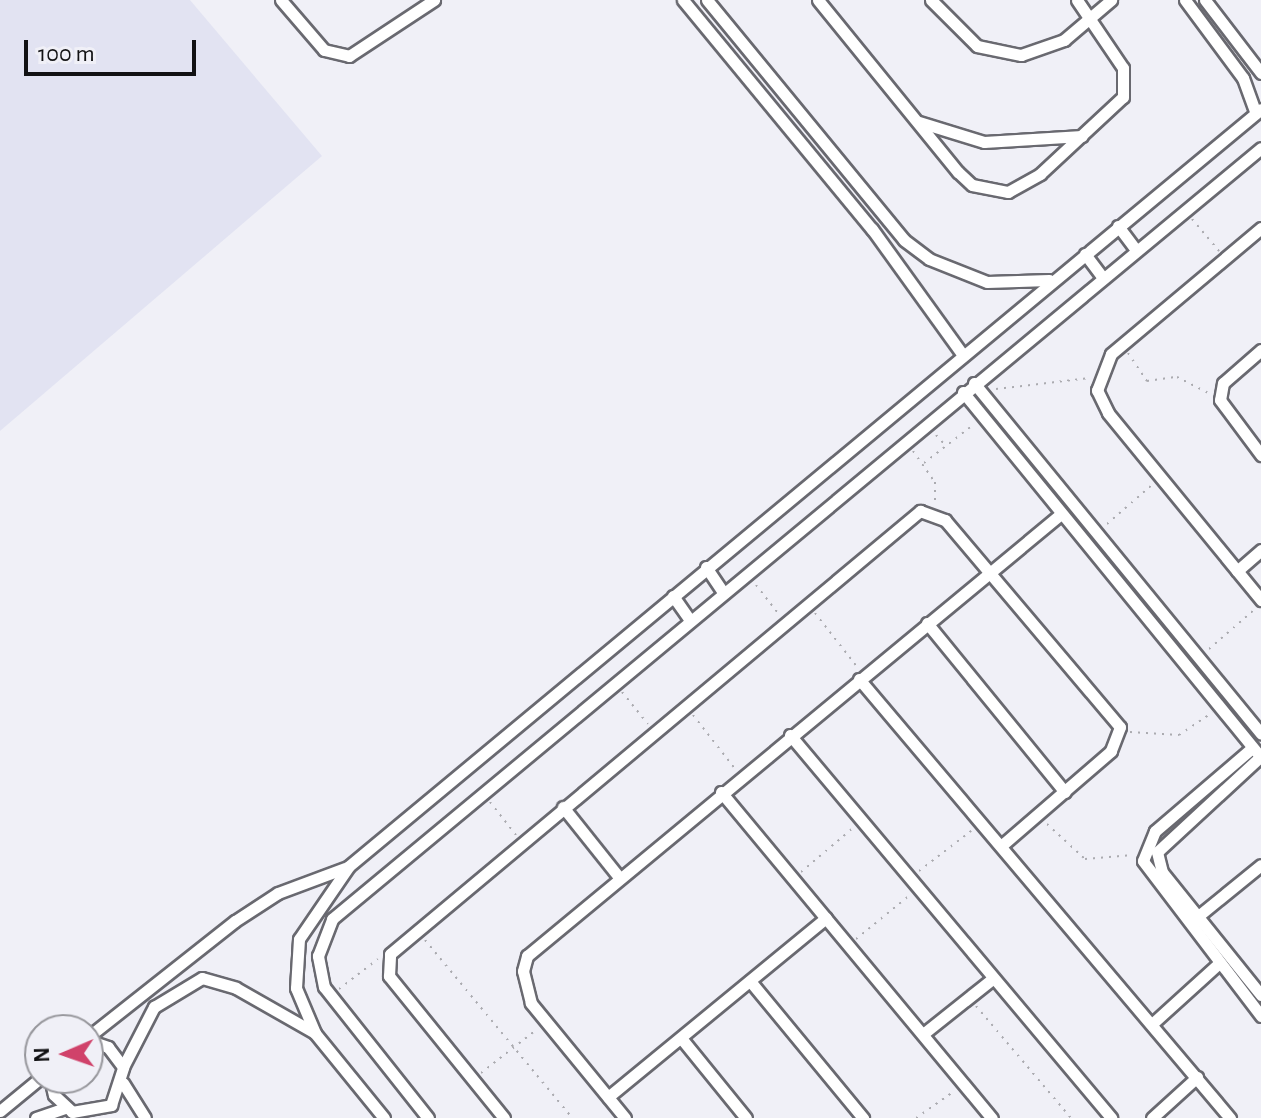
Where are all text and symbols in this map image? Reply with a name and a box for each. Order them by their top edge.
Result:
scale bar [28,24,200,74]
text: 100 m [38,42,95,66]
north arrow [24,1014,104,1094]
text: N [31,1047,53,1063]

